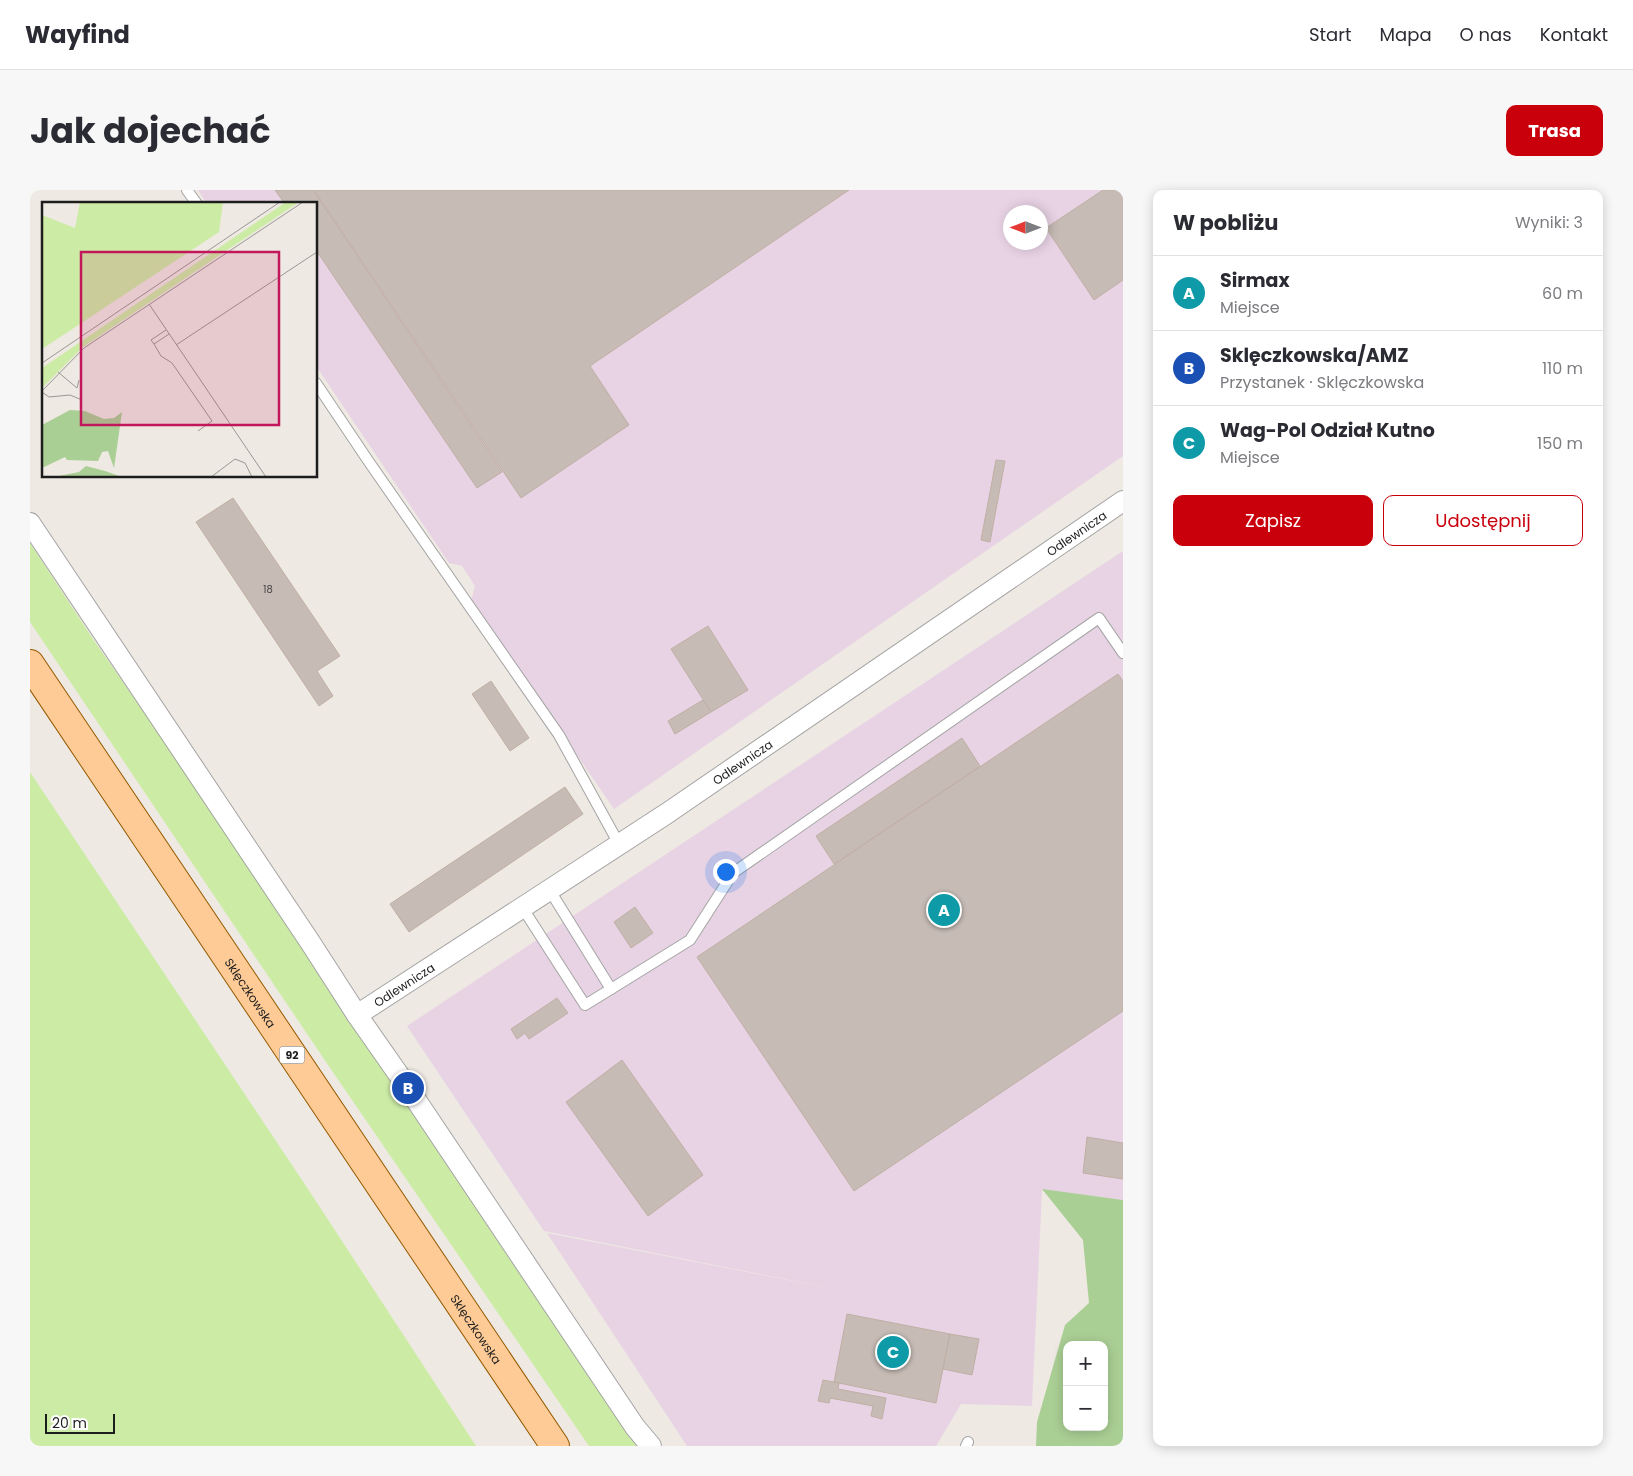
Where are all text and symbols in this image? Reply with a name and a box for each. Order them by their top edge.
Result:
text: Wayfind [25,18,130,51]
text: Start [1309,22,1352,47]
text: Mapa [1380,22,1432,47]
text: O nas [1460,22,1512,47]
text: Kontakt [1540,22,1608,47]
button: Trasa [1506,105,1603,156]
text: Jak dojechać [30,106,271,155]
inset map [42,202,318,478]
north arrow [1003,205,1048,250]
text: W pobliżu [1173,208,1278,237]
text: Wyniki: 3 [1515,211,1583,234]
text: Sirmax [1220,267,1290,294]
text: A [1183,282,1195,305]
text: 60 m [1542,282,1583,305]
text: Miejsce [1220,296,1280,319]
text: Sklęczkowska/AMZ [1220,342,1409,369]
text: B [1184,357,1194,380]
text: 110 m [1542,357,1583,380]
text: Przystanek · Sklęczkowska [1220,371,1424,394]
text: Wag-Pol Odział Kutno [1220,417,1435,444]
text: C [1183,432,1195,455]
text: 150 m [1537,432,1583,455]
text: Miejsce [1220,446,1280,469]
button: Zapisz [1173,495,1373,546]
button: Udostępnij [1383,495,1583,546]
street label: Odlewnicza [1043,506,1110,560]
house number: 18 [263,582,273,597]
street label: Odlewnicza [709,735,776,788]
your location [713,859,739,885]
pin: A [928,891,960,929]
street label: Sklęczkowska [221,955,280,1031]
street label: Odlewnicza [370,958,438,1010]
road number: 92 [280,1046,304,1064]
pin: B [392,1069,424,1107]
street label: Sklęczkowska [447,1291,506,1367]
pin: C [877,1333,909,1371]
map controls [1063,1341,1108,1431]
button: + [1063,1341,1108,1386]
button: − [1063,1386,1108,1431]
scale bar [45,1411,115,1434]
text: 20 m [52,1413,87,1433]

